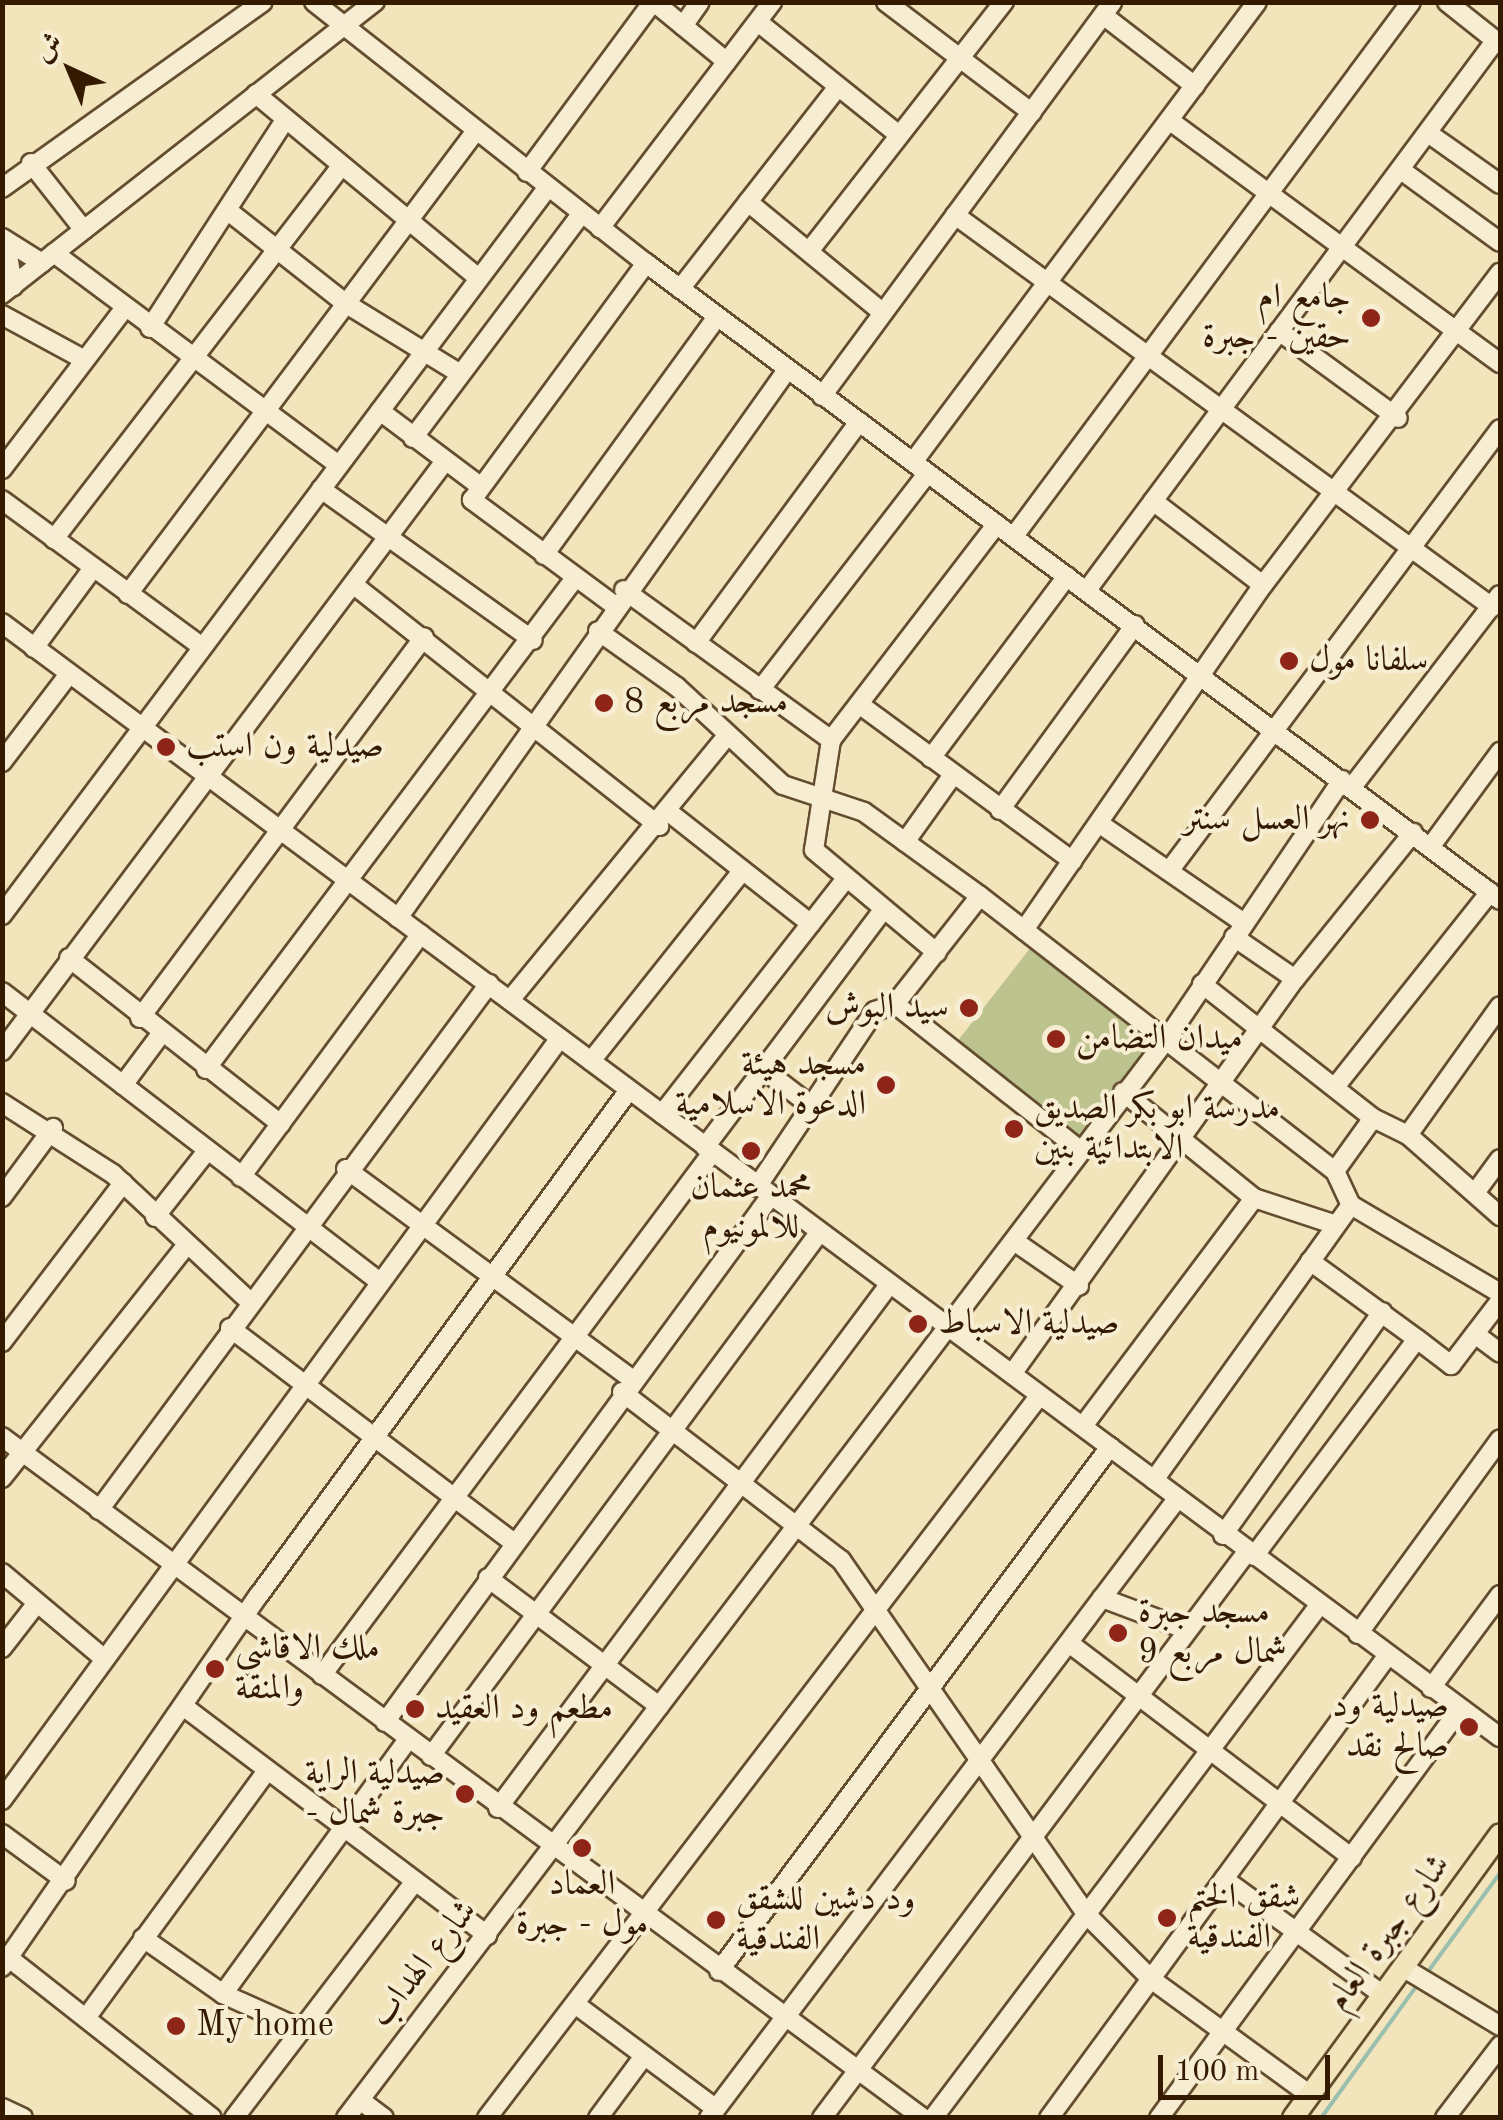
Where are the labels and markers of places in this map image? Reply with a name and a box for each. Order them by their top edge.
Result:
place label: جامع ام حقين - جبرة [1202,277,1351,359]
marker: جامع ام حقين - جبرة [1360,307,1382,329]
place label: سلفانا مول [1309,640,1428,682]
marker: سلفانا مول [1278,650,1300,672]
place label: مسجد مربع 8 [624,682,788,724]
marker: مسجد مربع 8 [593,692,615,714]
place label: صيدلية ون استب [186,726,384,768]
marker: صيدلية ون استب [155,736,177,758]
place label: نهر العسل سنتر [1183,799,1350,841]
marker: نهر العسل سنتر [1359,809,1381,831]
place label: سيد البوش [825,987,949,1029]
marker: سيد البوش [958,997,980,1019]
place label: ميدان التضامن [1076,1018,1243,1060]
marker: ميدان التضامن [1045,1028,1067,1050]
place label: مسجد هيئة الدعوة الاسلامية [675,1044,866,1126]
marker: مسجد هيئة الدعوة الاسلامية [875,1074,897,1096]
place label: مدرسة ابو بكر الصديق الابتدائية بنين [1034,1088,1280,1170]
marker: مدرسة ابو بكر الصديق الابتدائية بنين [1003,1118,1025,1140]
marker: محمد عثمان للالمونيوم [740,1140,762,1162]
place label: محمد عثمان للالمونيوم [690,1167,812,1249]
place label: صيدلية الاسباط [938,1303,1119,1345]
marker: صيدلية الاسباط [907,1313,929,1335]
place label: مسجد جبرة شمال مربع 9 [1138,1592,1287,1674]
marker: مسجد جبرة شمال مربع 9 [1107,1622,1129,1644]
place label: ملك الاقاشي والمنقة [235,1628,380,1710]
marker: ملك الاقاشي والمنقة [204,1658,226,1680]
place label: صيدلية ود صالح نقد [1332,1686,1449,1768]
place label: مطعم ود العقيد [435,1688,613,1730]
marker: مطعم ود العقيد [404,1698,426,1720]
marker: صيدلية ود صالح نقد [1458,1716,1480,1738]
place label: صيدلية الراية - جبرة شمال [305,1753,445,1835]
marker: صيدلية الراية - جبرة شمال [454,1783,476,1805]
marker: العماد مول - جبرة [571,1837,593,1859]
place label: العماد مول - جبرة [516,1864,648,1946]
place label: شقق الختم الفندقية [1187,1877,1300,1959]
place label: ود دشين للشقق الفندقية [736,1879,915,1961]
marker: شقق الختم الفندقية [1156,1907,1178,1929]
marker: ود دشين للشقق الفندقية [705,1909,727,1931]
place label: My home [196,2005,334,2047]
marker: My home [165,2015,187,2037]

